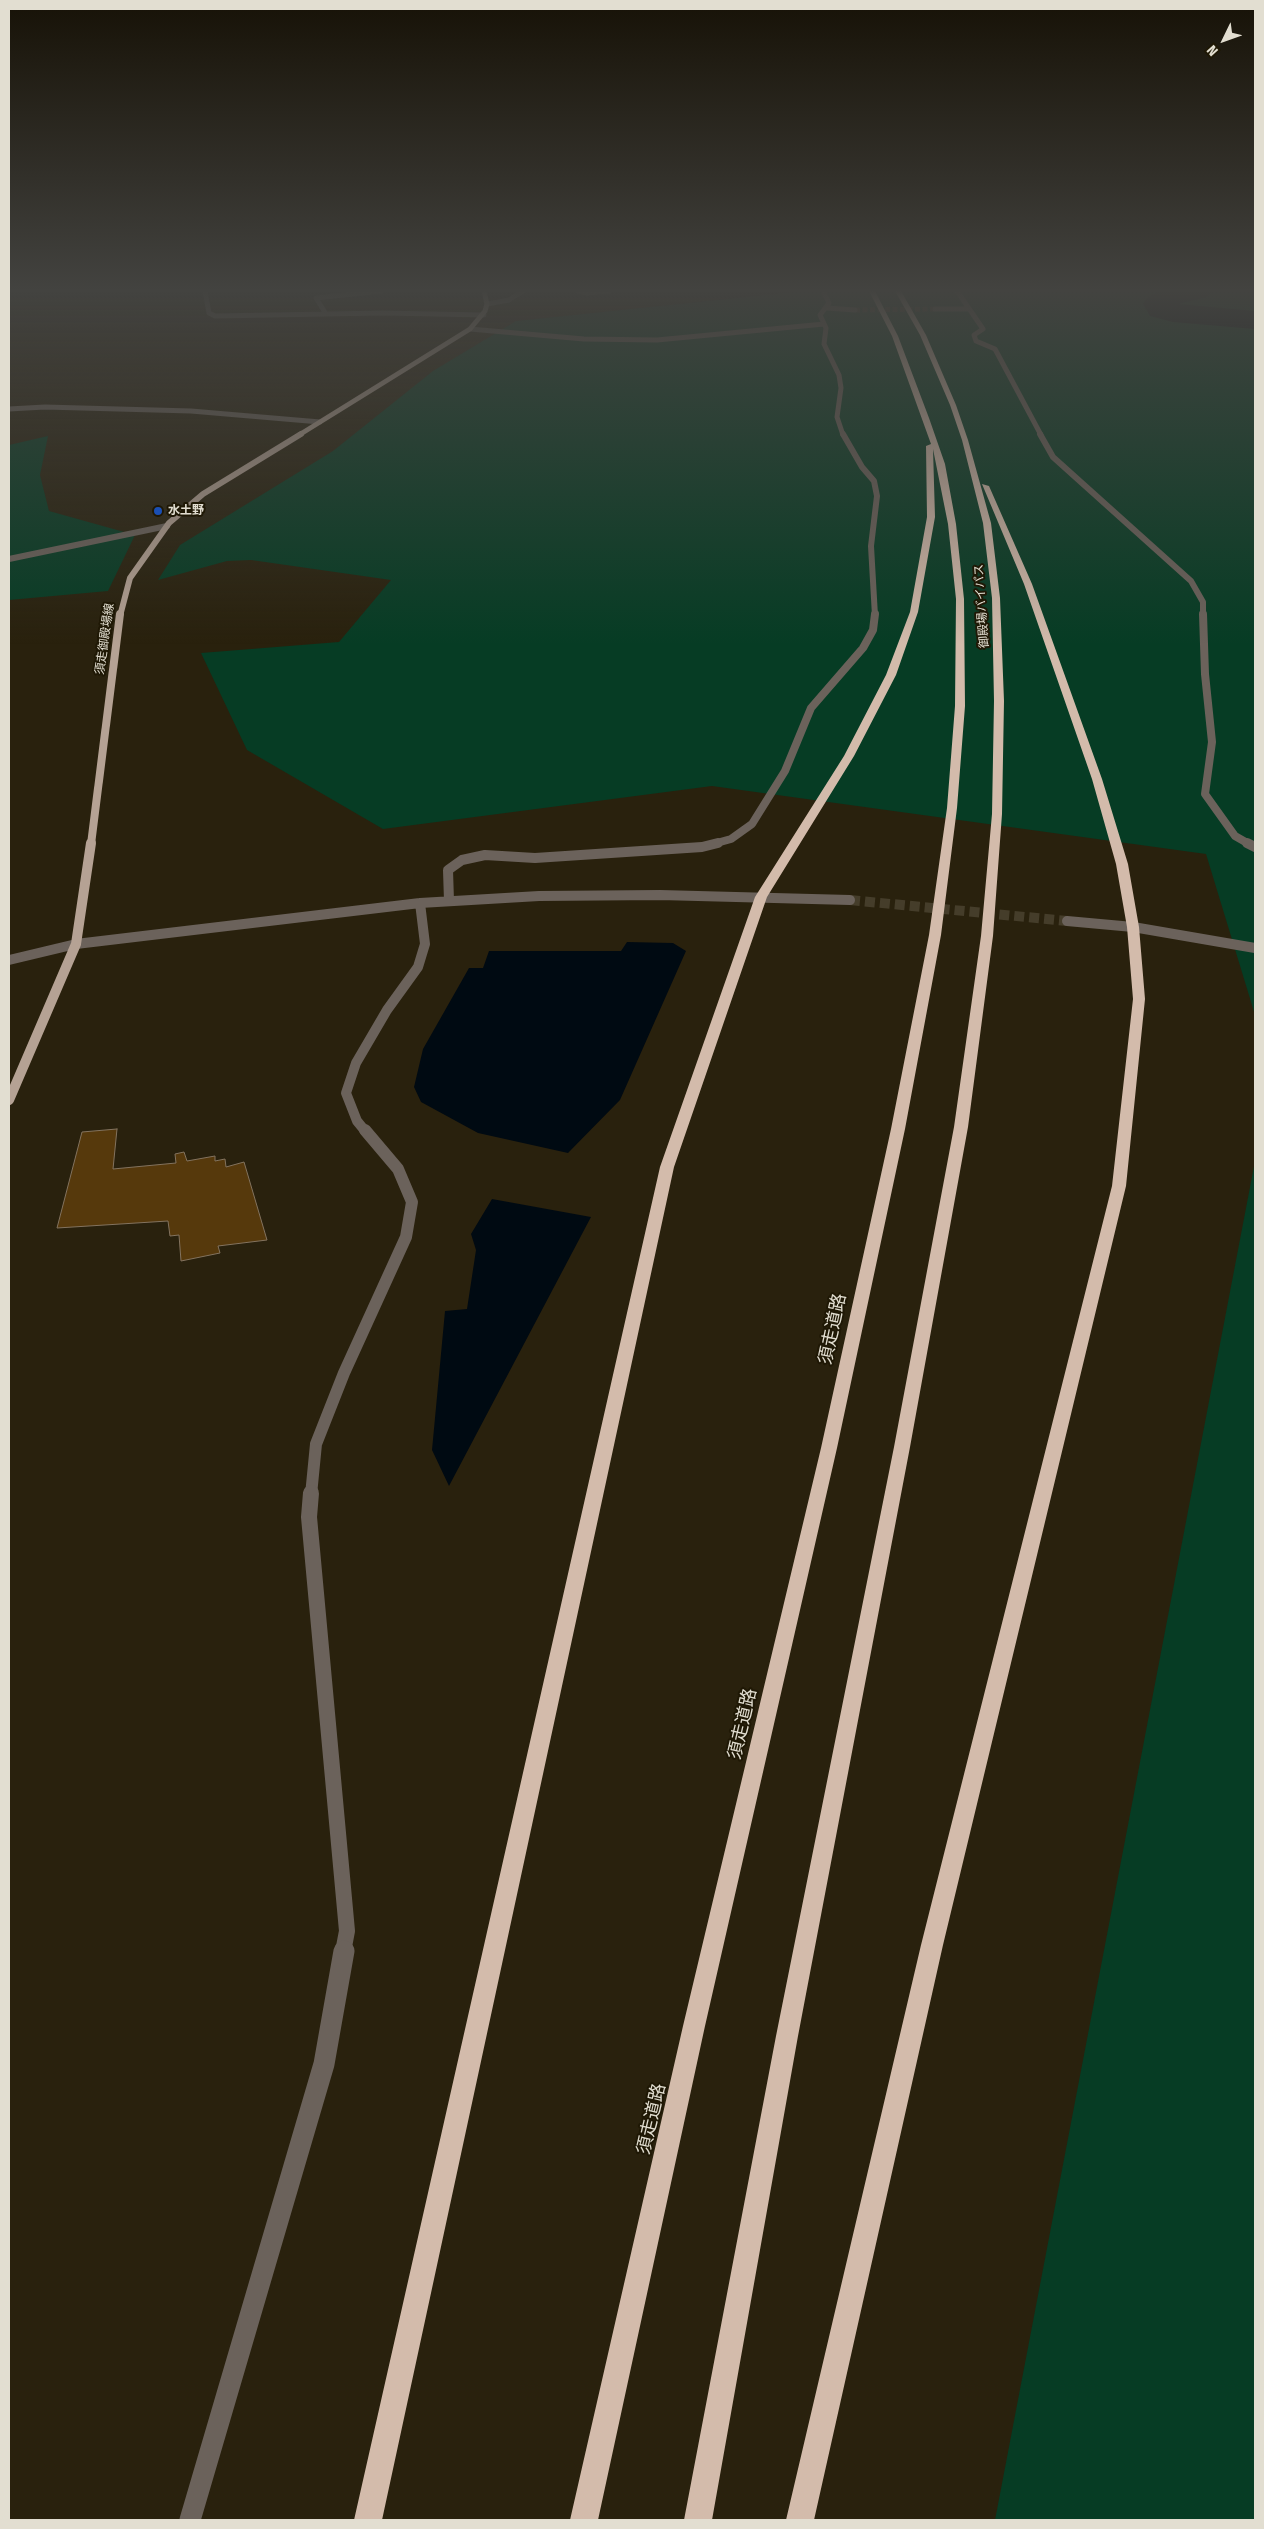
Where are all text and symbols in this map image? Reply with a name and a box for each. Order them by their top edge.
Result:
north arrow [1199,15,1249,65]
text: N [1203,42,1222,59]
place label: 水土野 [168,504,204,518]
marker: 水土野 [152,505,164,517]
street label: 御殿場バイパス [972,564,992,648]
street label: 須走御殿場線 [93,602,117,676]
street label: 須走道路 [815,1292,851,1366]
street label: 須走道路 [724,1686,762,1762]
street label: 須走道路 [633,2081,671,2157]

